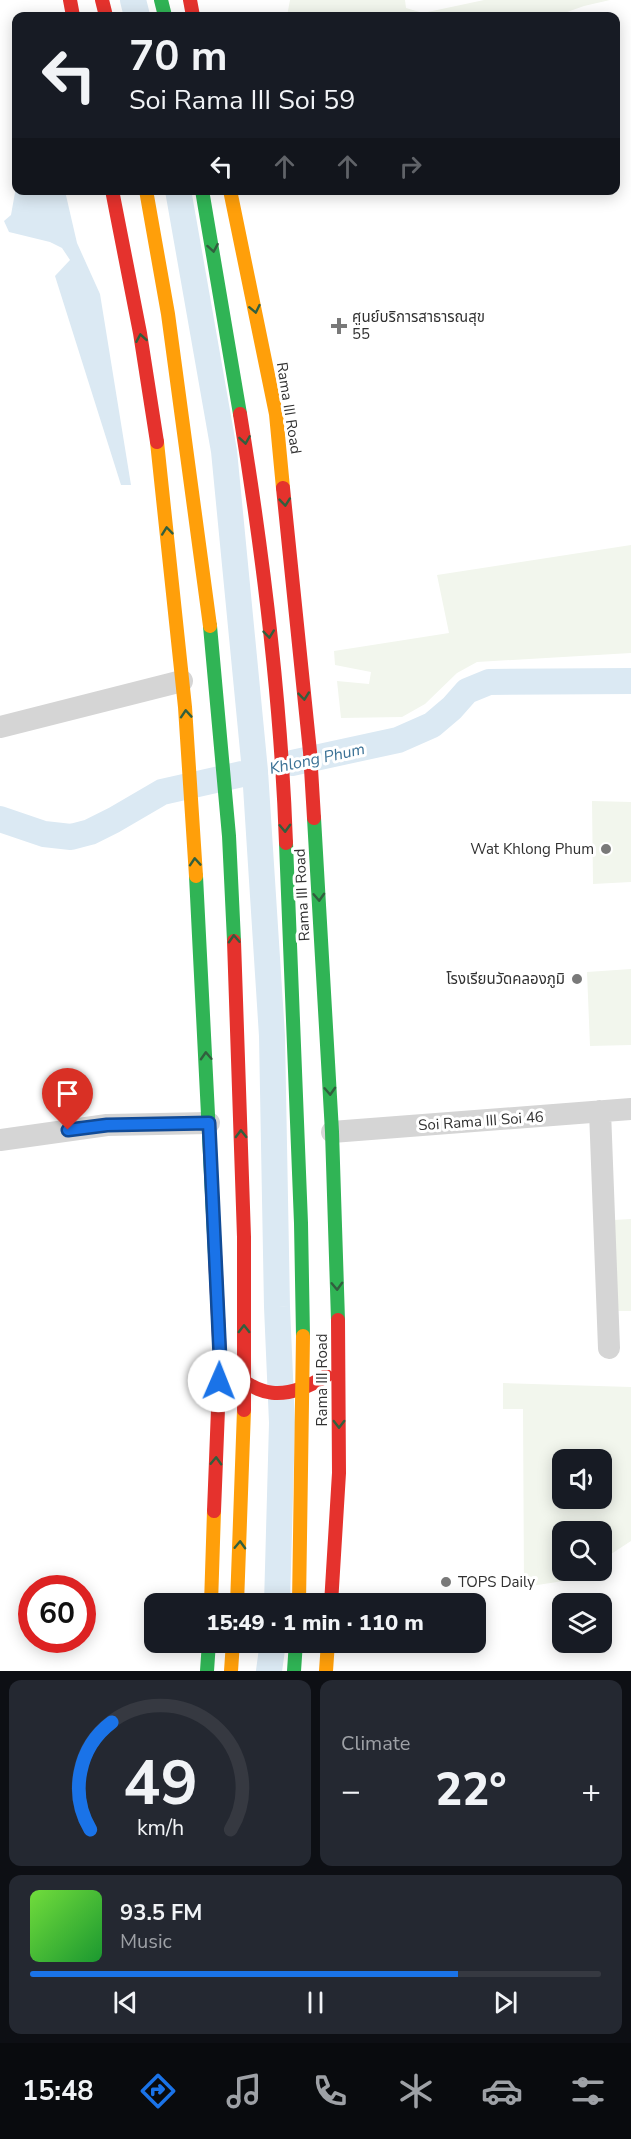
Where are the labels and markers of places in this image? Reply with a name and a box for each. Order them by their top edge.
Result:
place label: ศูนย์บริการสาธารณสุข 55 [352,307,485,344]
marker: ศูนย์บริการสาธารณสุข 55 [330,317,348,335]
place label: Wat Khlong Phum [470,839,594,859]
marker: Wat Khlong Phum [599,842,613,856]
place label: โรงเรียนวัดคลองภูมิ [446,969,565,989]
marker: โรงเรียนวัดคลองภูมิ [570,972,584,986]
pin [42,1068,93,1130]
place label: TOPS Daily [458,1572,535,1592]
marker: TOPS Daily [439,1575,453,1589]

